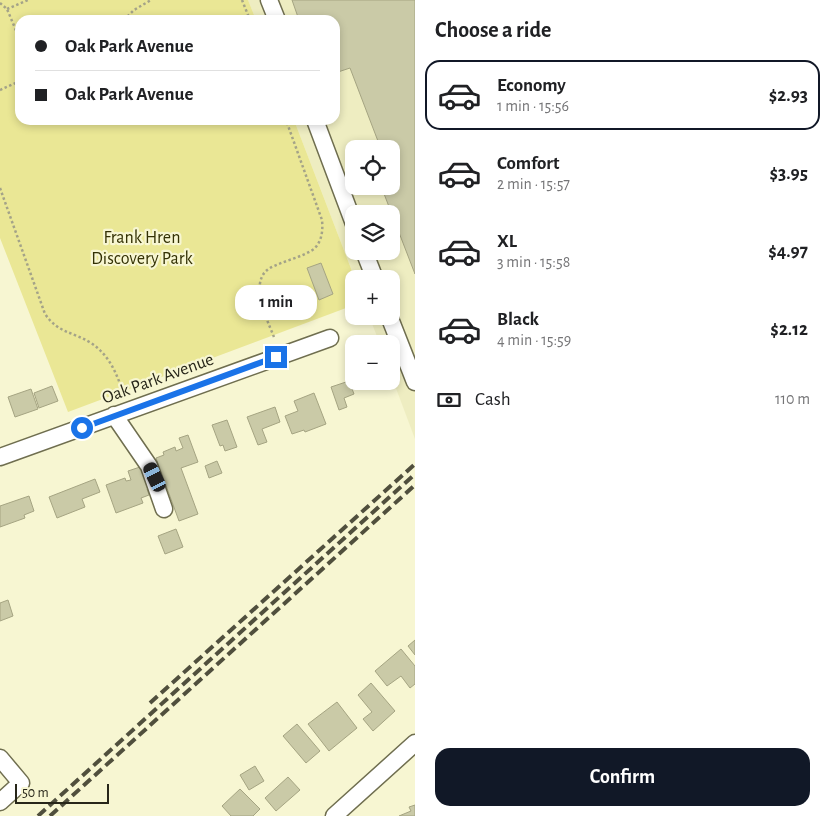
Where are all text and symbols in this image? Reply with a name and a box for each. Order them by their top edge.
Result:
text: Choose a ride [435,19,551,41]
text: Oak Park Avenue [65,37,193,56]
icon: car [437,73,482,118]
text: Economy [497,76,566,95]
text: Oak Park Avenue [65,85,193,104]
text: $2.93 [769,86,808,105]
text: 1 min · 15:56 [497,98,569,114]
map controls [345,140,400,390]
button: locate [345,140,400,195]
icon: car [437,151,482,196]
text: Comfort [497,154,559,173]
text: $3.95 [770,164,808,183]
text: 2 min · 15:57 [497,176,570,192]
button: layers [345,205,400,260]
park label: Frank Hren Discovery Park [91,229,194,268]
icon: car [437,229,482,274]
text: XL [497,232,517,251]
text: $4.97 [768,242,808,261]
text: 3 min · 15:58 [497,254,570,270]
button: + [345,270,400,325]
callout: 1 min [235,284,317,320]
text: 1 min [259,294,293,310]
icon: car [437,307,482,352]
text: Black [497,310,539,329]
text: $2.12 [770,320,808,339]
text: 4 min · 15:59 [497,332,571,348]
button: − [345,335,400,390]
route end [265,346,287,368]
street label: Oak Park Avenue [100,350,216,408]
icon: cash [435,386,463,414]
text: Cash [475,390,511,409]
text: 110 m [775,391,810,407]
route start [71,417,93,439]
car [141,460,168,494]
button: Confirm [435,748,810,806]
scale bar [15,781,109,804]
text: 50 m [22,786,49,800]

